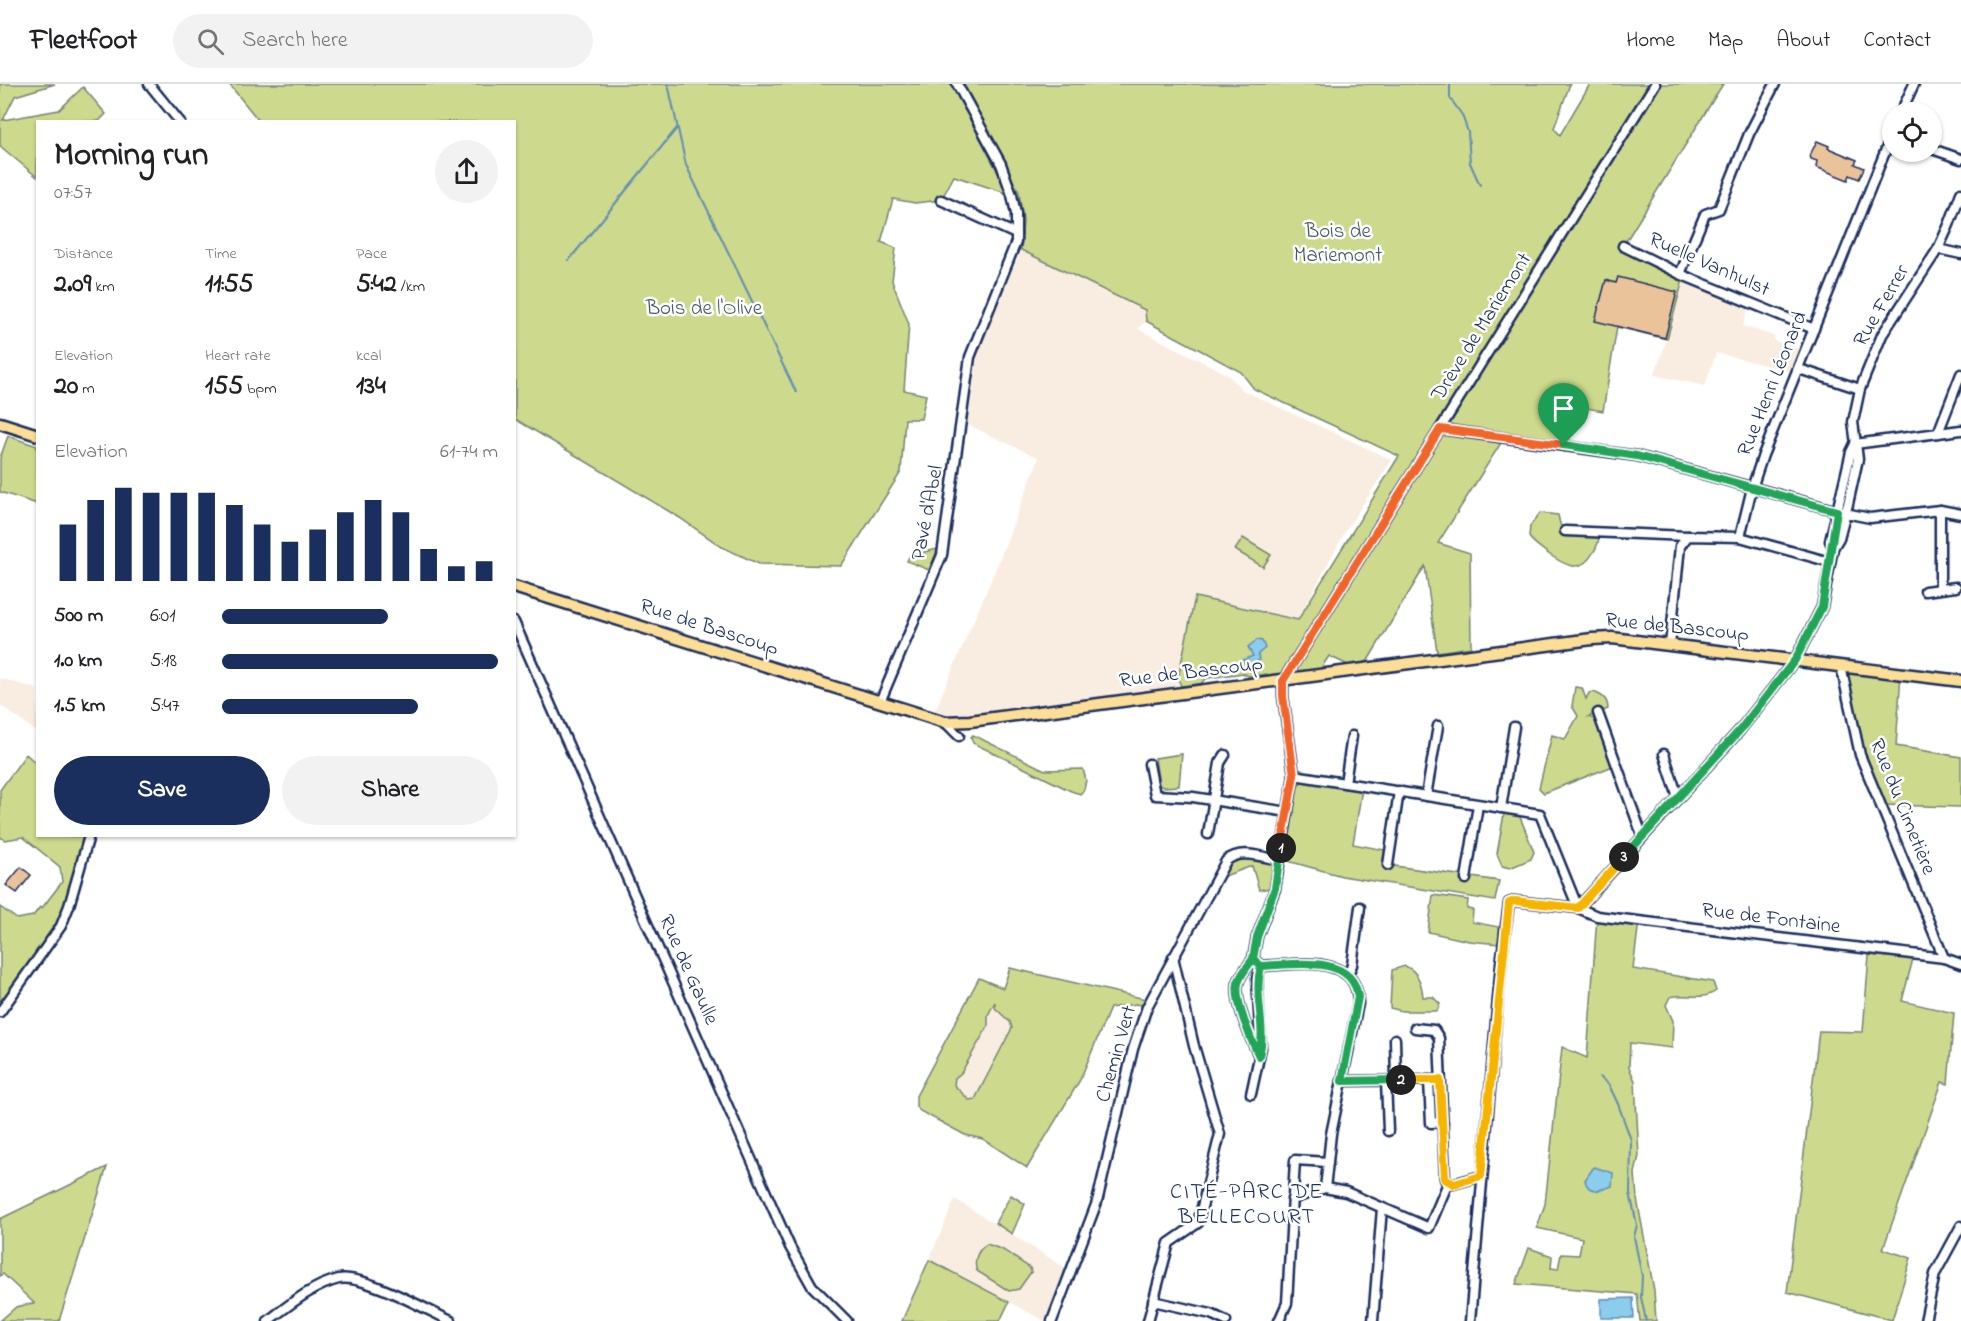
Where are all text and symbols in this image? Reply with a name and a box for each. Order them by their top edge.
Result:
search box [173,14,593,68]
text: Fleetfoot [30,21,137,62]
icon: search [194,25,227,58]
text: Search here [242,25,348,57]
text: Home [1626,26,1675,56]
text: Map [1708,26,1743,56]
text: About [1776,26,1830,56]
text: Contact [1863,26,1931,56]
map controls [1882,102,1942,162]
button: locate [1882,102,1942,162]
text: Morning run [54,132,208,180]
button: share [435,140,498,203]
text: 07:57 [54,179,92,208]
park label: Bois de Mariemont [1294,217,1382,271]
street label: Ruelle Vanhulst [1644,225,1774,305]
text: Distance [54,242,113,266]
text: Time [205,242,237,266]
text: Pace [356,242,387,266]
street label: Drève de Mariemont [1424,247,1540,408]
street label: Rue Ferrer [1846,259,1918,353]
text: 2.09 [54,266,91,304]
text: 11:55 [205,266,254,304]
text: 5:42 [356,266,397,304]
text: km [91,275,115,299]
text: /km [397,275,425,299]
park label: Bois de l'Olive [645,294,763,324]
street label: Rue Henri Léonard [1730,307,1816,461]
text: Elevation [54,344,113,368]
text: Heart rate [205,344,271,368]
text: kcal [356,344,381,368]
text: 20 [54,368,78,406]
text: 155 [205,368,243,406]
text: 134 [356,368,386,406]
text: m [78,377,95,401]
text: bpm [243,377,277,401]
pin [1538,383,1589,445]
icon: arrive [1547,392,1580,425]
text: Elevation [54,438,128,467]
text: 61–74 m [440,438,498,467]
street label: Pavé d'Abel [904,463,952,563]
street label: Rue de Bascoup [636,591,782,665]
text: 500 m [54,602,103,631]
text: 6:01 [150,602,176,631]
street label: Rue de Bascoup [1604,606,1750,650]
text: 1.0 km [54,647,102,676]
text: 5:18 [150,647,177,676]
street label: Rue de Bascoup [1117,649,1265,697]
text: 1.5 km [54,692,105,721]
text: 5:47 [150,692,180,721]
street label: Rue du Cimetière [1861,734,1943,880]
button: Save [54,756,270,825]
button: Share [282,756,498,825]
pin: 1 [1266,833,1296,863]
text: 1 [1278,836,1284,860]
pin: 3 [1609,842,1639,872]
text: 3 [1621,845,1627,869]
street label: Rue de Fontaine [1700,896,1843,942]
street label: Rue de Gaulle [650,910,726,1030]
street label: Chemin Vert [1089,1002,1145,1106]
pin: 2 [1386,1065,1416,1095]
text: 2 [1397,1068,1405,1092]
district label: CITÉ-PARC DE BELLECOURT [1170,1177,1324,1234]

